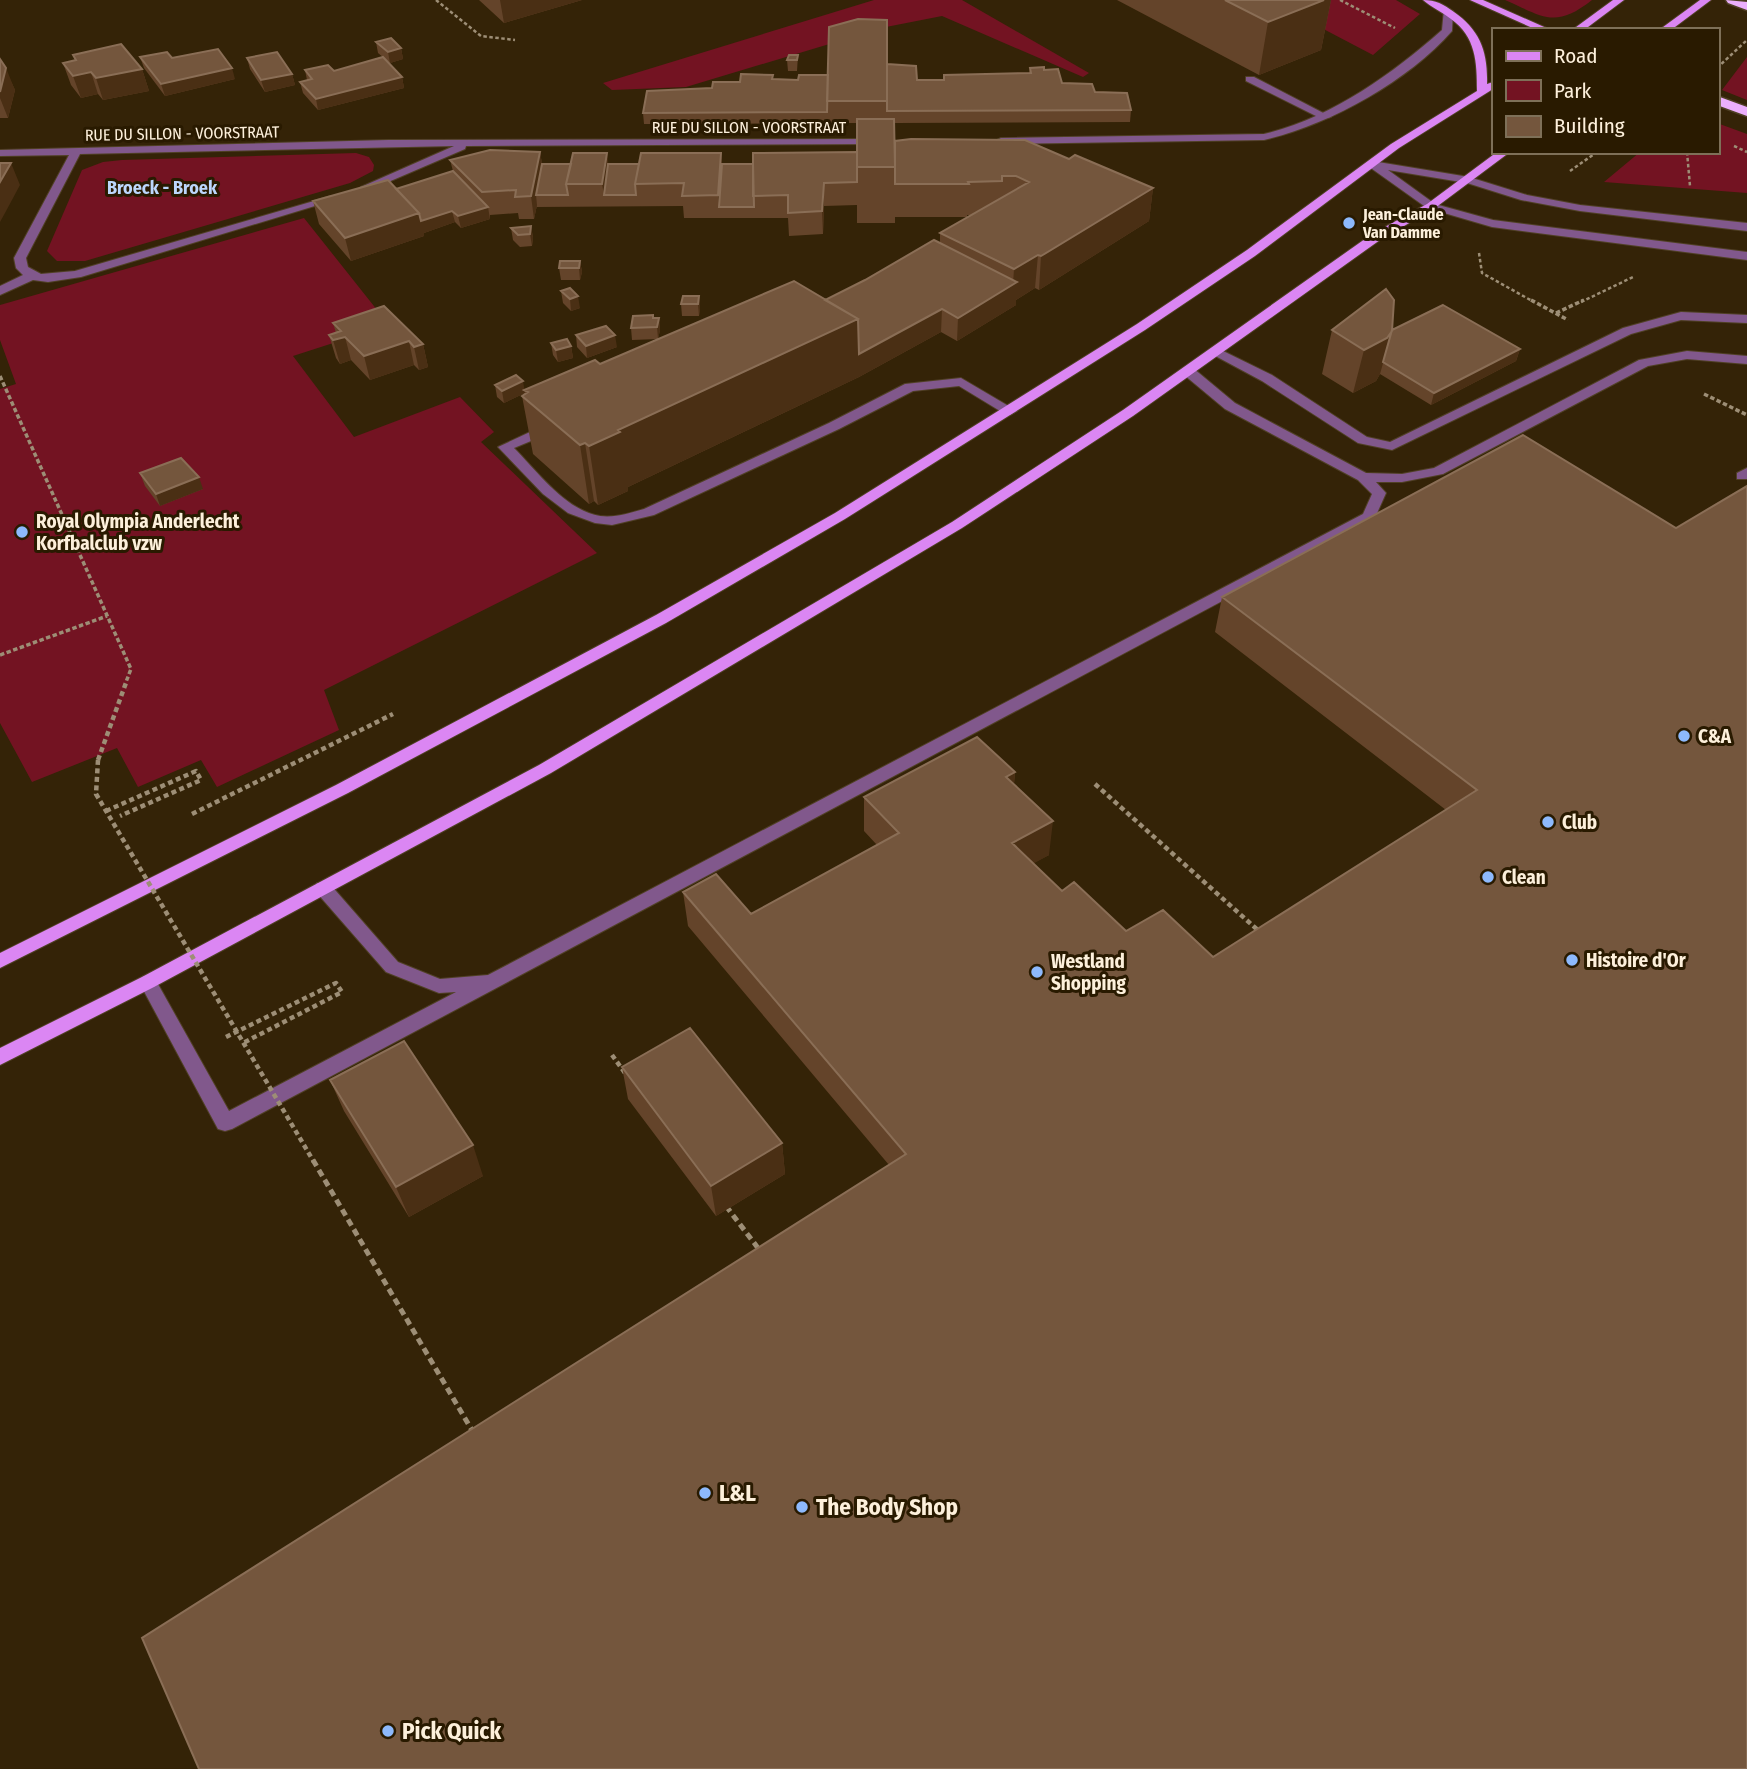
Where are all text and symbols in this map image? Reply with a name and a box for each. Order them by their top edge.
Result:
legend [1492,28,1719,154]
text: Road [1554,43,1598,69]
text: Park [1554,78,1592,104]
text: Building [1554,113,1625,139]
street label: RUE DU SILLON - VOORSTRAAT [652,118,847,137]
street label: RUE DU SILLON - VOORSTRAAT [85,122,280,145]
district label: Broeck - Broek [107,177,218,199]
place label: Jean-Claude Van Damme [1362,205,1444,242]
marker: Jean-Claude Van Damme [1341,215,1357,231]
place label: Royal Olympia Anderlecht Korfbalclub vzw [36,510,240,555]
marker: Royal Olympia Anderlecht Korfbalclub vzw [14,524,30,540]
place label: C&A [1698,725,1732,748]
marker: C&A [1676,728,1692,744]
place label: Club [1562,811,1597,834]
marker: Club [1540,814,1556,830]
place label: Clean [1502,866,1546,889]
marker: Clean [1480,869,1496,885]
place label: Histoire d'Or [1586,949,1687,972]
place label: Westland Shopping [1051,950,1126,995]
marker: Histoire d'Or [1564,952,1580,968]
marker: Westland Shopping [1029,964,1045,980]
place label: L&L [719,1479,756,1507]
marker: L&L [697,1485,713,1501]
place label: The Body Shop [816,1493,958,1521]
marker: The Body Shop [794,1499,810,1515]
place label: Pick Quick [402,1717,501,1745]
marker: Pick Quick [380,1723,396,1739]

